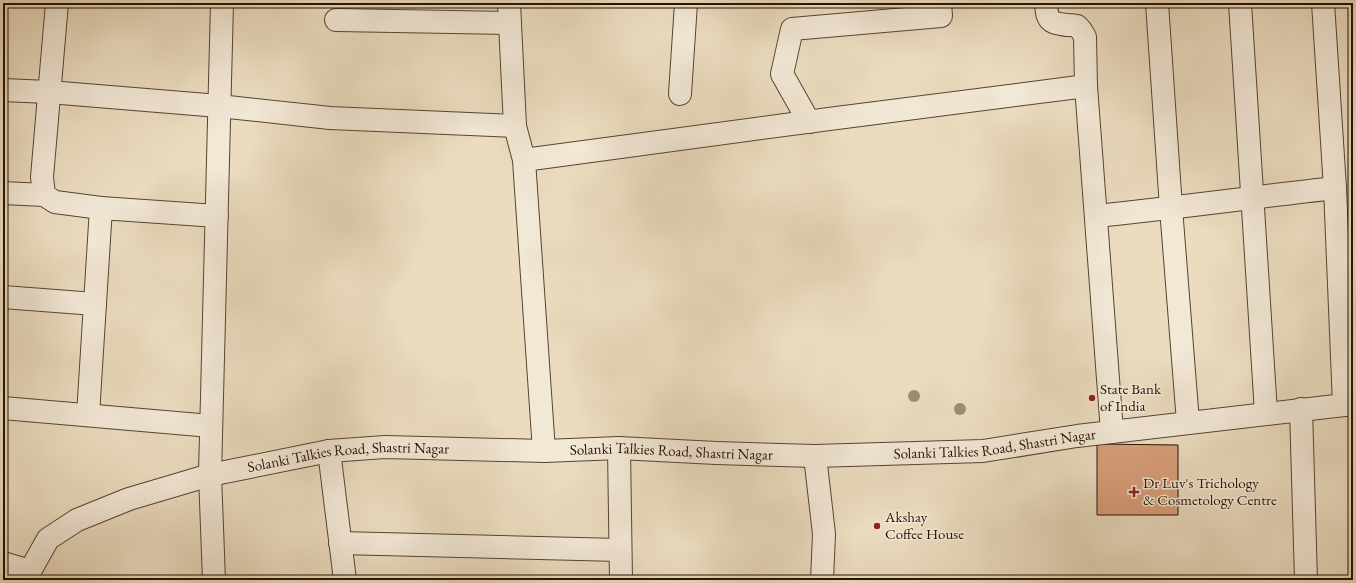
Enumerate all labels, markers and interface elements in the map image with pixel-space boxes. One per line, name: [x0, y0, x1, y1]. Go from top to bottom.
place label: State Bank of India: [1100, 379, 1162, 415]
marker: State Bank of India: [1087, 393, 1097, 403]
street label: Solanki Talkies Road, Shastri Nagar: [893, 424, 1097, 463]
street label: Solanki Talkies Road, Shastri Nagar: [246, 437, 449, 476]
street label: Solanki Talkies Road, Shastri Nagar: [569, 438, 773, 464]
place label: Dr Luv's Trichology & Cosmetology Centre: [1143, 473, 1277, 509]
marker: Dr Luv's Trichology & Cosmetology Centre: [1128, 486, 1140, 498]
place label: Akshay Coffee House: [884, 507, 964, 543]
marker: Akshay Coffee House: [872, 521, 882, 531]

